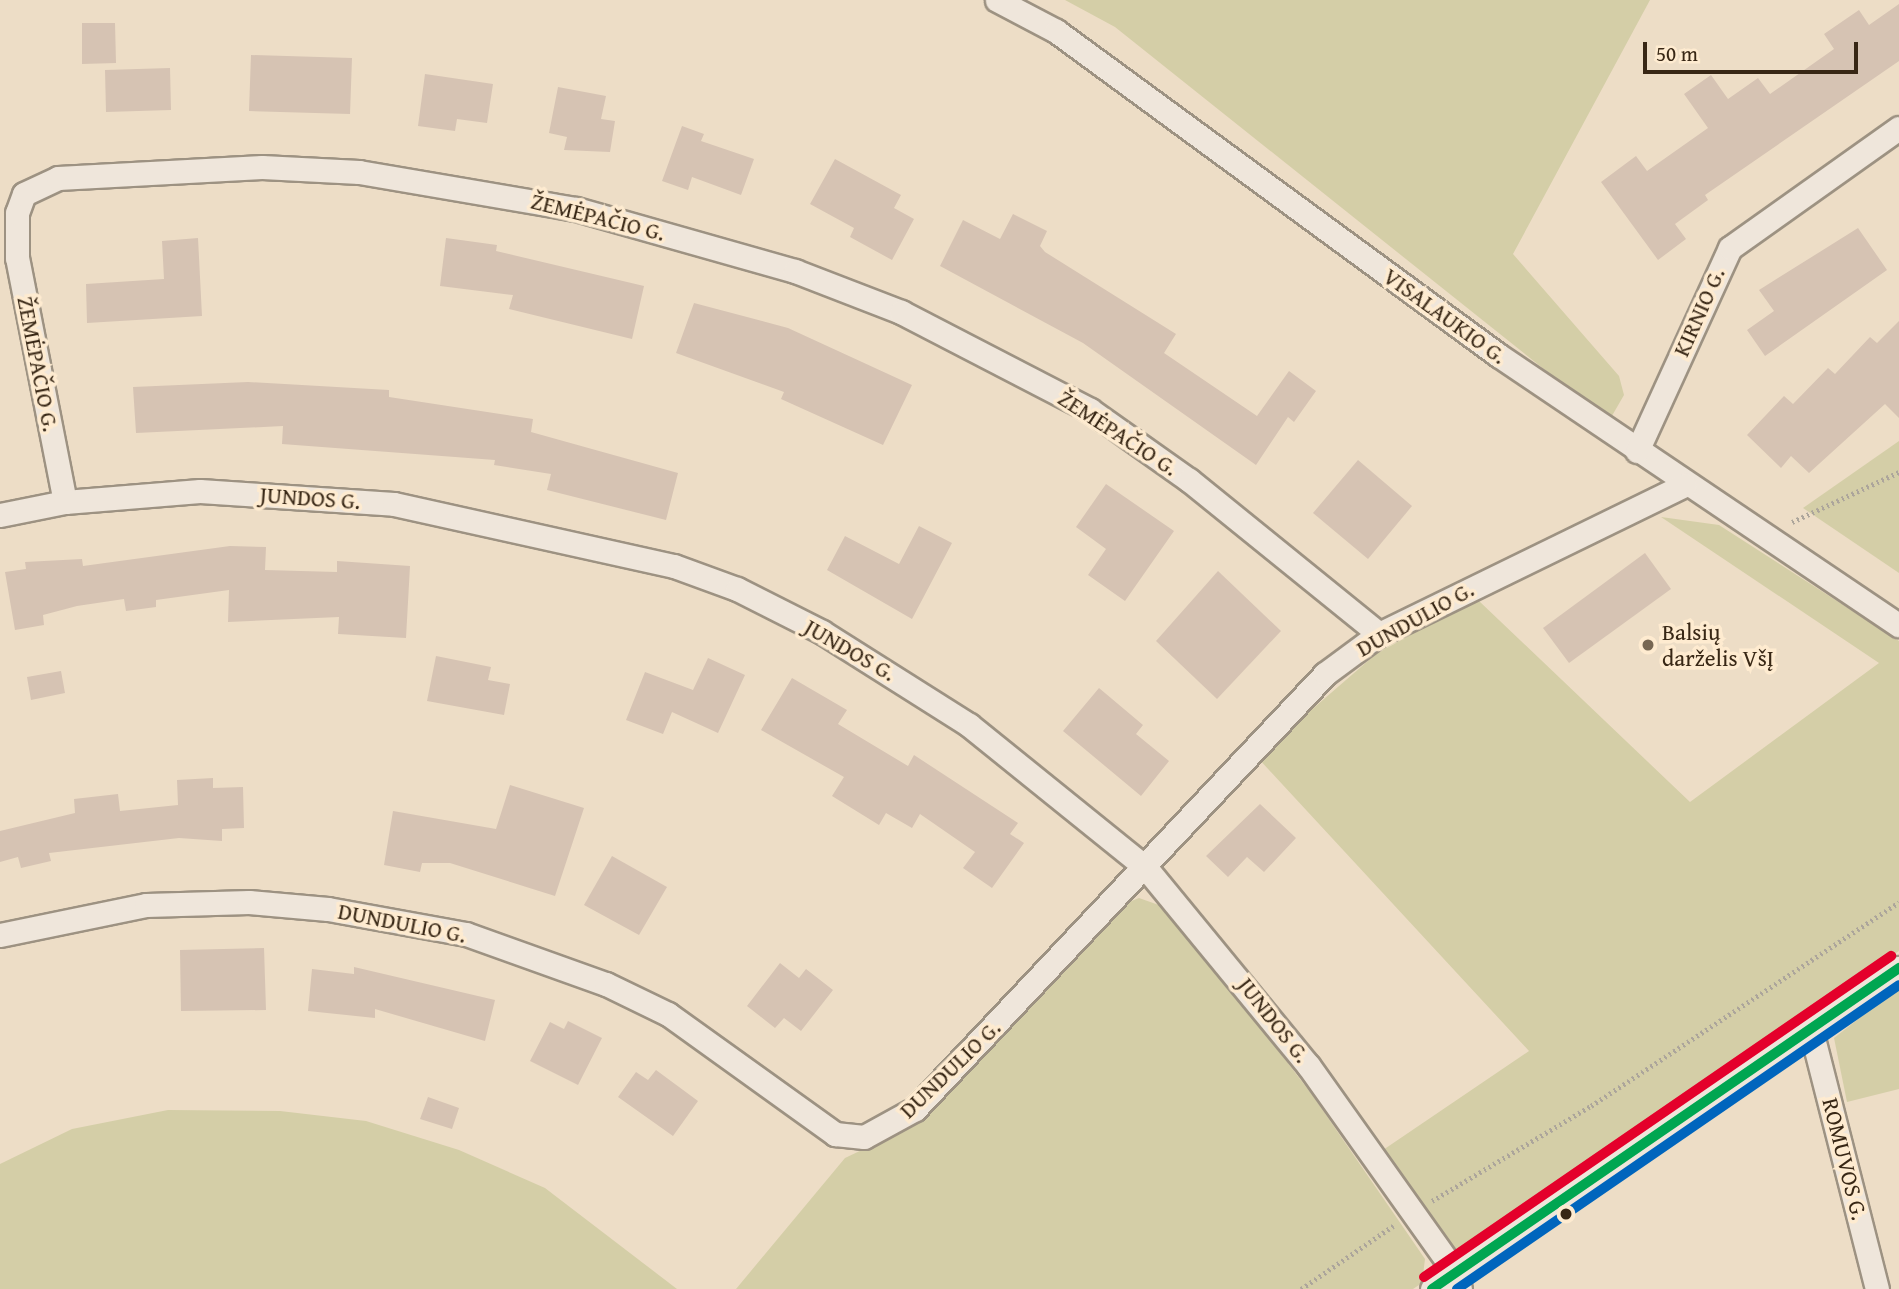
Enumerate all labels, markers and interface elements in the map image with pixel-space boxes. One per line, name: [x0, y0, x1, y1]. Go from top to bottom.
scale bar: [1647, 28, 1862, 72]
text: 50 m: [1656, 38, 1698, 69]
street label: ŽEMĖPAČIO G.: [528, 187, 668, 247]
street label: VISALAUKIO G.: [1378, 262, 1512, 370]
street label: KIRNIO G.: [1667, 263, 1731, 361]
street label: ŽEMĖPAČIO G.: [11, 294, 65, 434]
street label: ŽEMĖPAČIO G.: [1053, 384, 1183, 482]
street label: JUNDOS G.: [259, 481, 361, 515]
street label: DUNDULIO G.: [1352, 575, 1478, 663]
street label: JUNDOS G.: [799, 613, 901, 687]
place label: Balsių darželis VšĮ: [1662, 618, 1774, 672]
marker: Balsių darželis VšĮ: [1640, 637, 1656, 653]
street label: DUNDULIO G.: [336, 897, 468, 949]
street label: JUNDOS G.: [1232, 972, 1316, 1068]
street label: DUNDULIO G.: [894, 1014, 1006, 1124]
street label: ROMUVOS G.: [1817, 1095, 1873, 1223]
unlabelled marker: [1559, 1207, 1573, 1221]

